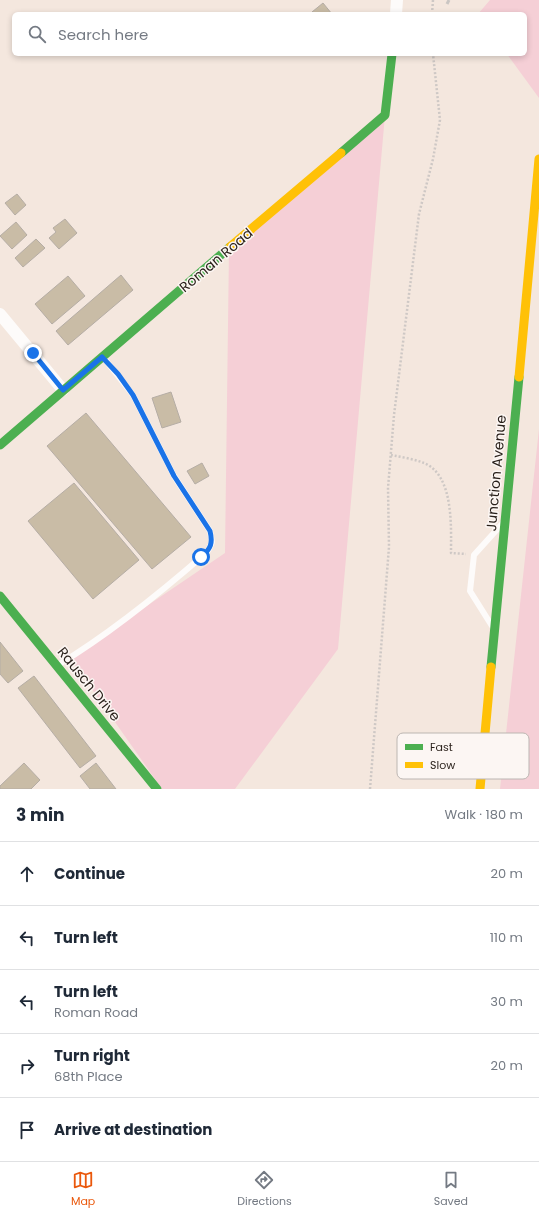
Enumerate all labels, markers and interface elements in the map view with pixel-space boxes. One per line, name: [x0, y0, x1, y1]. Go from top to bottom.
search box: [12, 12, 527, 56]
icon: search: [26, 23, 48, 45]
text: Search here: [58, 24, 148, 45]
street label: Roman Road: [175, 223, 257, 297]
route end: [24, 344, 42, 362]
street label: Junction Avenue: [481, 414, 511, 532]
route start: [192, 548, 210, 566]
street label: Rausch Drive: [53, 643, 125, 726]
legend: [397, 733, 529, 779]
text: Fast: [430, 739, 453, 755]
text: Slow: [430, 757, 455, 773]
text: 3 min: [16, 803, 64, 827]
text: Walk · 180 m: [445, 805, 523, 824]
icon: ahead: [16, 863, 38, 885]
text: Continue: [54, 863, 125, 884]
text: 20 m: [490, 864, 523, 883]
icon: left: [16, 927, 38, 949]
text: Turn left: [54, 927, 118, 948]
text: 110 m: [490, 928, 523, 947]
text: Turn left: [54, 981, 118, 1002]
icon: left: [16, 991, 38, 1013]
text: 30 m: [490, 992, 523, 1011]
text: Roman Road: [54, 1003, 138, 1022]
text: Turn right: [54, 1045, 130, 1066]
icon: right: [16, 1055, 38, 1077]
text: 20 m: [490, 1056, 523, 1075]
text: 68th Place: [54, 1067, 122, 1086]
icon: arrive: [16, 1119, 38, 1141]
text: Arrive at destination: [54, 1119, 212, 1140]
tab: Map: [71, 1169, 95, 1210]
tab: Directions: [237, 1169, 292, 1210]
tab: Saved: [434, 1169, 468, 1210]

